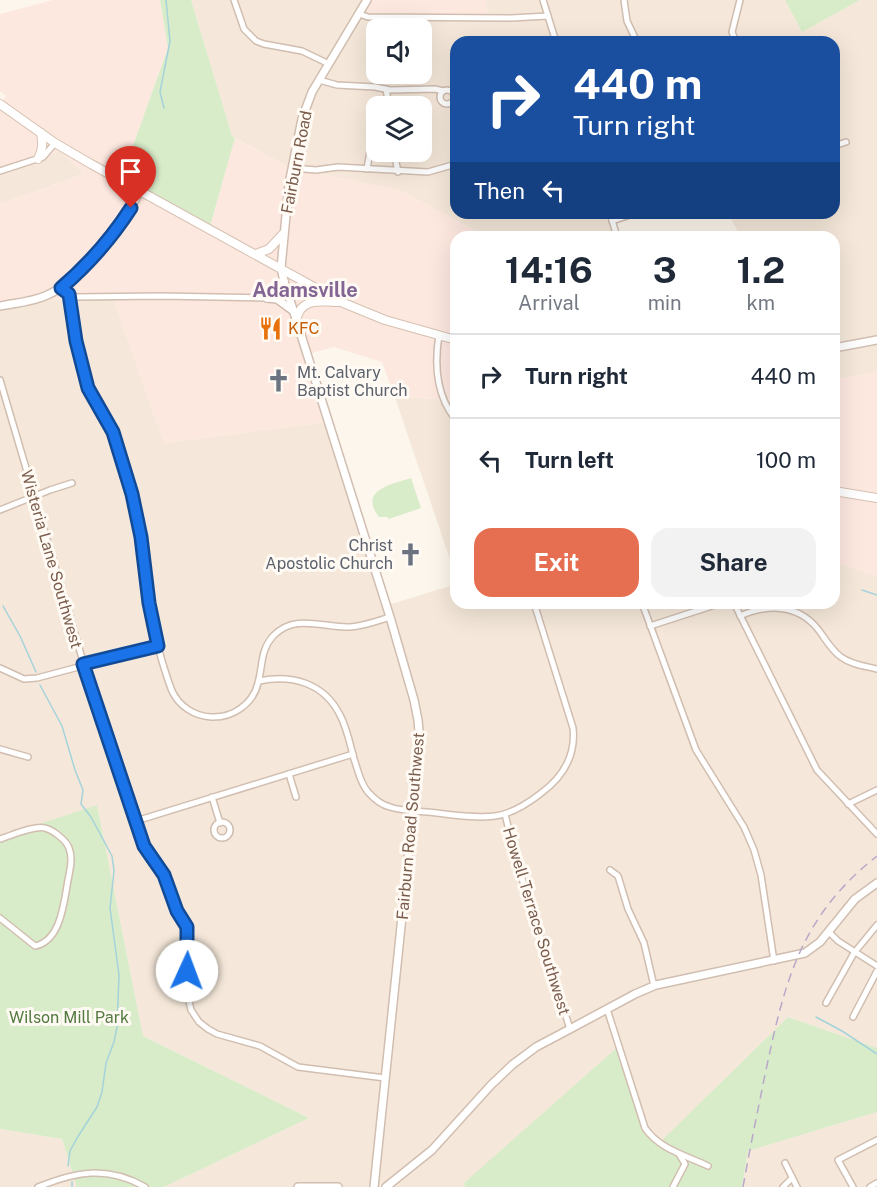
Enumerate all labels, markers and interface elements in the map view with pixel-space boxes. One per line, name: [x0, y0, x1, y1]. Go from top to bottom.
map controls: [366, 18, 432, 162]
button: sound: [366, 18, 432, 84]
text: 440 m: [573, 59, 702, 108]
icon: right: [474, 60, 552, 138]
button: layers: [366, 96, 432, 162]
street label: Fairburn Road: [277, 109, 316, 215]
text: Turn right: [573, 109, 696, 141]
pin: [105, 146, 156, 208]
icon: arrive: [114, 155, 147, 188]
icon: left: [537, 174, 570, 207]
text: Then: [474, 178, 525, 204]
text: 14:16: [505, 249, 593, 291]
text: 3: [653, 249, 677, 291]
text: 1.2: [736, 249, 785, 291]
district label: Adamsville: [252, 278, 358, 302]
text: Arrival: [518, 291, 580, 315]
text: min: [648, 291, 682, 315]
text: km: [747, 291, 775, 315]
restaurant icon: KFC: [257, 315, 283, 341]
place label: KFC: [288, 319, 319, 338]
icon: right: [474, 360, 507, 393]
place label: Mt. Calvary Baptist Church: [297, 363, 408, 400]
text: Turn right: [525, 363, 628, 389]
text: 440 m: [751, 363, 816, 389]
church icon: Mt. Calvary Baptist Church: [266, 368, 292, 394]
icon: left: [474, 444, 507, 477]
text: Turn left: [525, 447, 614, 473]
text: 100 m: [756, 447, 816, 473]
street label: Wisteria Lane Southwest: [17, 468, 86, 651]
button: Exit: [474, 528, 639, 597]
button: Share: [651, 528, 816, 597]
place label: Christ Apostolic Church: [265, 536, 393, 573]
church icon: Christ Apostolic Church: [398, 541, 424, 567]
street label: Fairburn Road Southwest: [393, 731, 428, 921]
street label: Howell Terrace Southwest: [499, 825, 574, 1017]
position arrow: [155, 939, 219, 1003]
park label: Wilson Mill Park: [9, 1008, 129, 1027]

